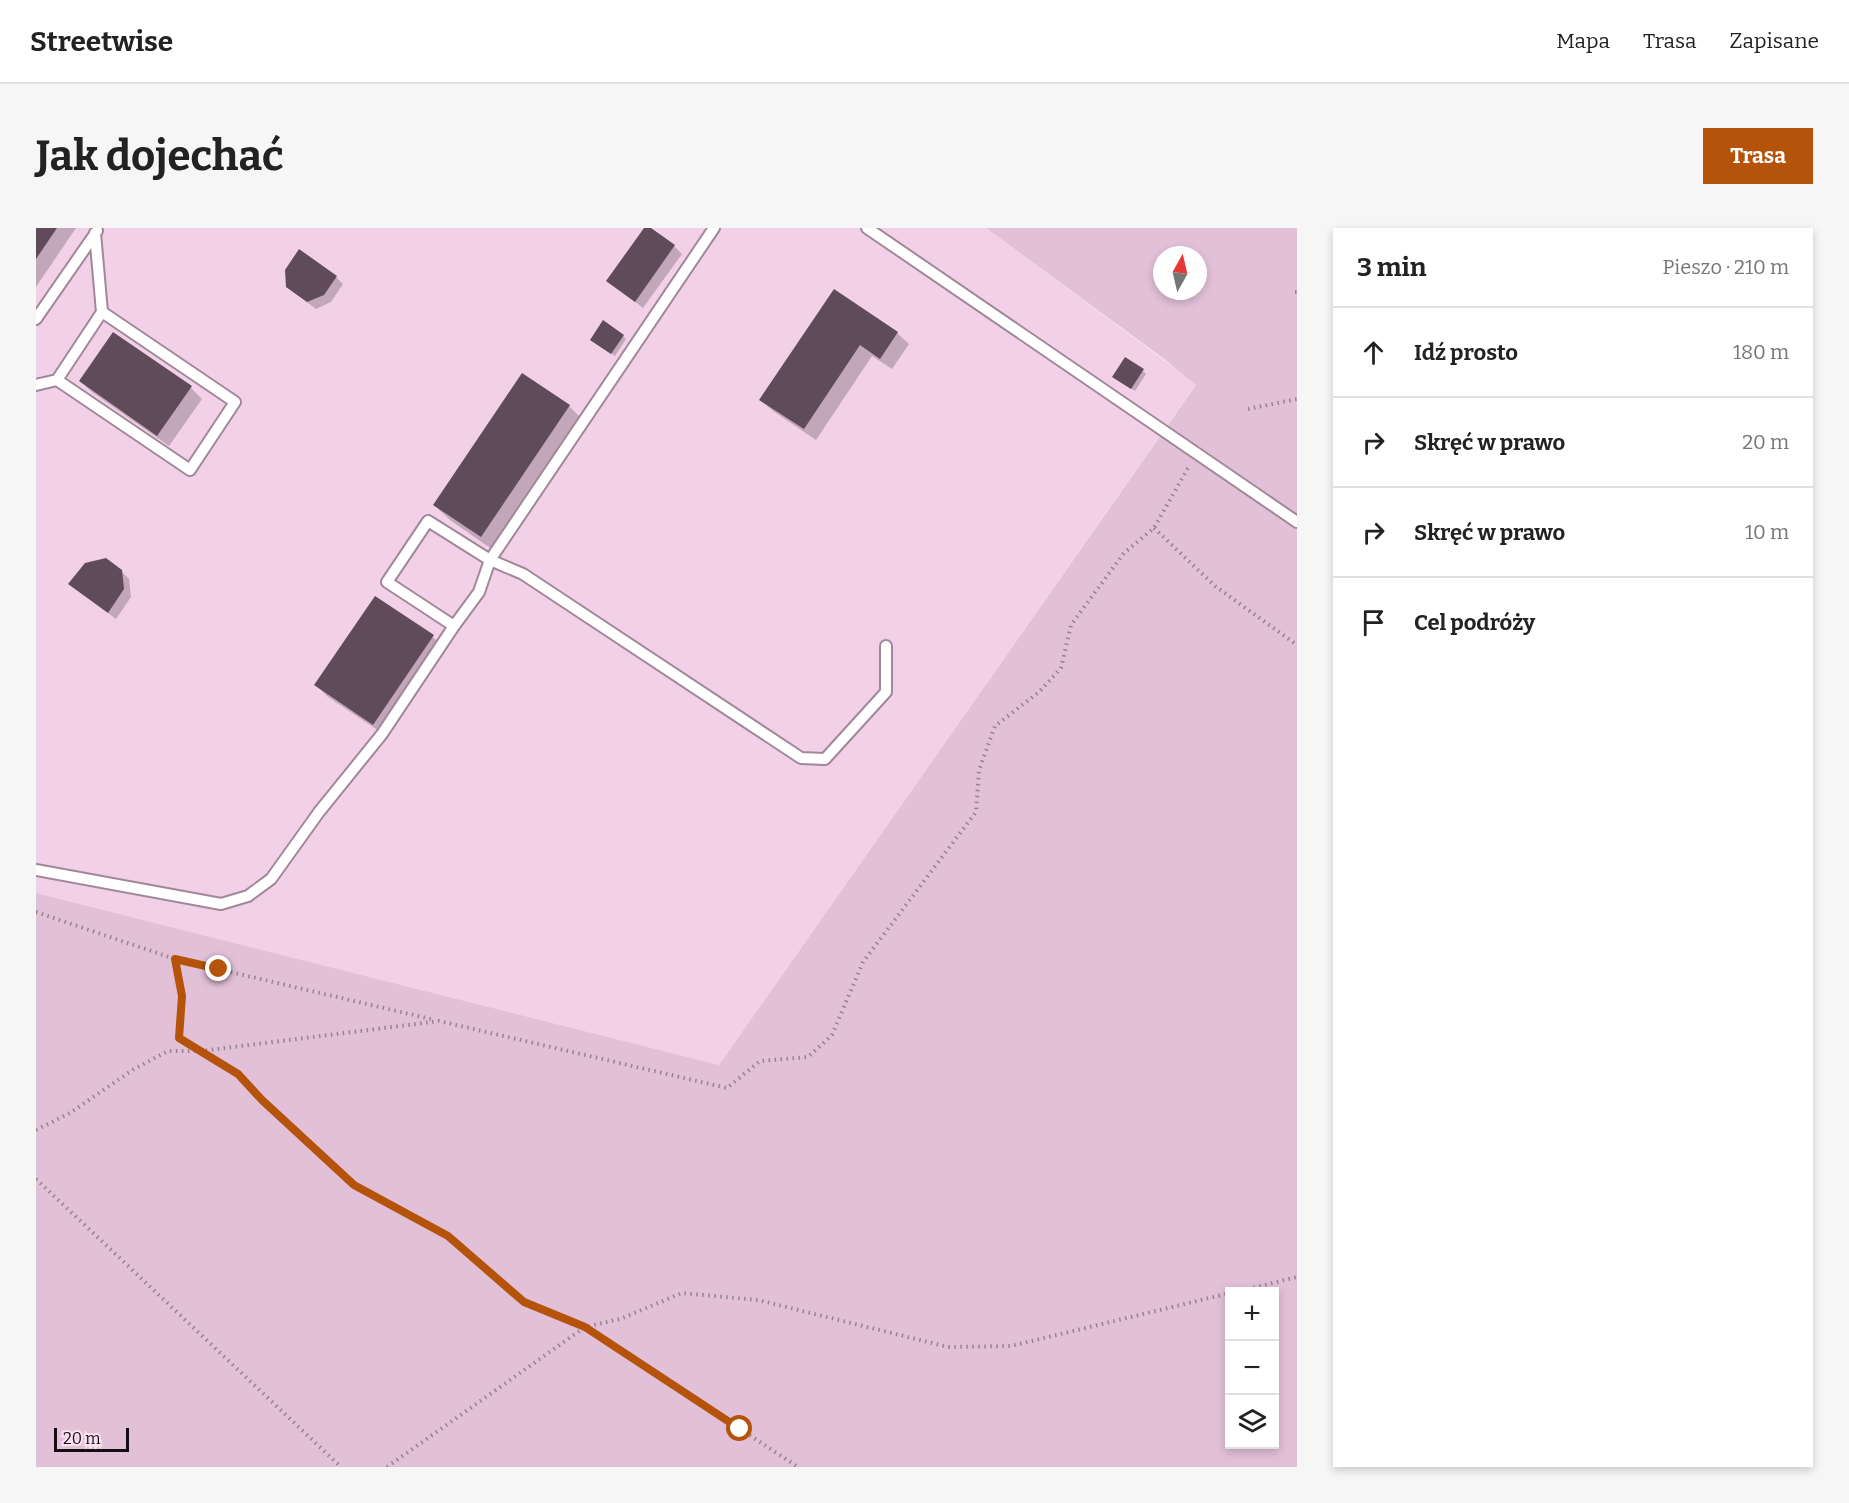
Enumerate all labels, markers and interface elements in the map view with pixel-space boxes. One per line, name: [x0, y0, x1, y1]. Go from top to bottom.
text: Streetwise: [30, 25, 173, 58]
text: Mapa: [1556, 28, 1610, 54]
text: Trasa: [1643, 28, 1696, 54]
text: Zapisane: [1729, 28, 1819, 54]
button: Trasa: [1703, 128, 1813, 184]
text: Jak dojechać: [36, 131, 284, 181]
north arrow: [1153, 246, 1207, 300]
text: 3 min: [1357, 252, 1426, 283]
text: Pieszo · 210 m: [1663, 255, 1789, 279]
icon: ahead: [1357, 336, 1390, 369]
text: Idź prosto: [1414, 339, 1518, 366]
text: 180 m: [1733, 340, 1789, 364]
icon: right: [1357, 426, 1390, 459]
text: Skręć w prawo: [1414, 429, 1565, 456]
text: 20 m: [1742, 430, 1789, 454]
icon: right: [1357, 516, 1390, 549]
text: Skręć w prawo: [1414, 519, 1565, 546]
text: 10 m: [1745, 520, 1789, 544]
icon: arrive: [1357, 606, 1390, 639]
text: Cel podróży: [1414, 609, 1535, 636]
route end: [205, 955, 231, 981]
map controls: [1225, 1287, 1279, 1449]
button: +: [1225, 1287, 1279, 1341]
button: −: [1225, 1341, 1279, 1395]
button: layers: [1225, 1395, 1279, 1449]
route start: [726, 1415, 752, 1441]
scale bar: [54, 1425, 129, 1452]
text: 20 m: [63, 1429, 100, 1448]

